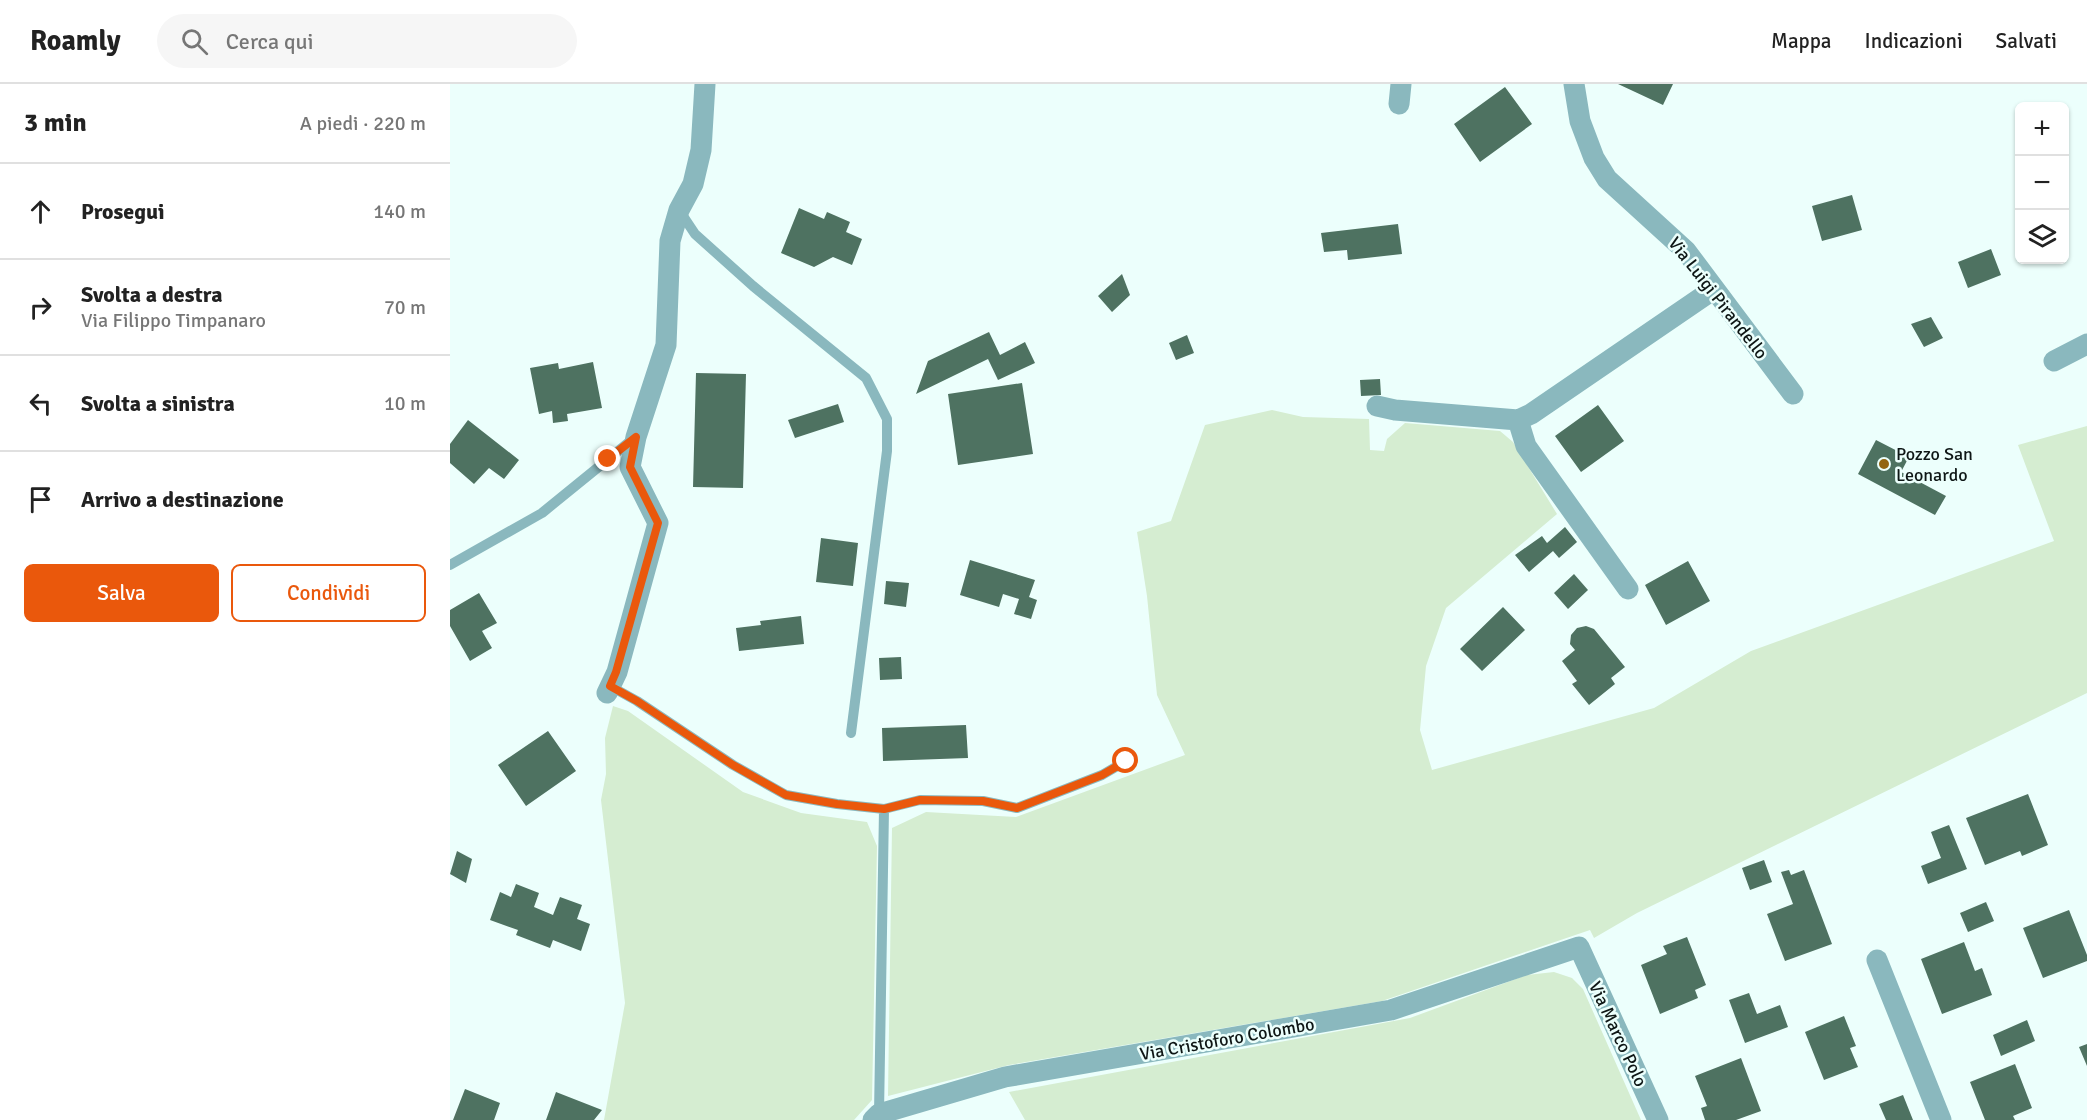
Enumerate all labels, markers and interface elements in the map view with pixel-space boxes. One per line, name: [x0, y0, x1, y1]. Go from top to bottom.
search box: [157, 14, 577, 68]
text: Roamly: [30, 24, 121, 58]
icon: search: [178, 25, 211, 58]
text: Cerca qui: [226, 28, 313, 55]
text: Mappa: [1771, 28, 1832, 54]
text: Indicazioni: [1865, 28, 1963, 54]
text: Salvati: [1996, 28, 2057, 54]
map controls: [2015, 102, 2069, 264]
button: +: [2015, 102, 2069, 156]
text: 3 min: [24, 107, 87, 139]
text: A piedi · 220 m: [300, 111, 426, 136]
button: −: [2015, 156, 2069, 210]
icon: ahead: [24, 195, 57, 228]
text: Prosegui: [81, 198, 165, 225]
text: 140 m: [373, 199, 426, 224]
button: layers: [2015, 210, 2069, 264]
street label: Via Luigi Pirandello: [1664, 233, 1772, 363]
text: Svolta a destra: [81, 281, 222, 308]
icon: right: [24, 291, 57, 324]
text: 70 m: [384, 295, 426, 320]
text: Via Filippo Timpanaro: [81, 308, 266, 333]
icon: left: [24, 387, 57, 420]
text: Svolta a sinistra: [81, 390, 235, 417]
text: 10 m: [384, 391, 426, 416]
place label: Pozzo San Leonardo: [1896, 443, 1973, 486]
route end: [594, 445, 620, 471]
marker: Pozzo San Leonardo: [1877, 457, 1891, 471]
icon: arrive: [24, 483, 57, 516]
text: Arrivo a destinazione: [81, 486, 284, 513]
button: Salva: [24, 564, 219, 622]
button: Condividi: [231, 564, 426, 622]
route start: [1112, 747, 1138, 773]
street label: Via Marco Polo: [1584, 978, 1652, 1090]
street label: Via Cristoforo Colombo: [1138, 1013, 1316, 1065]

